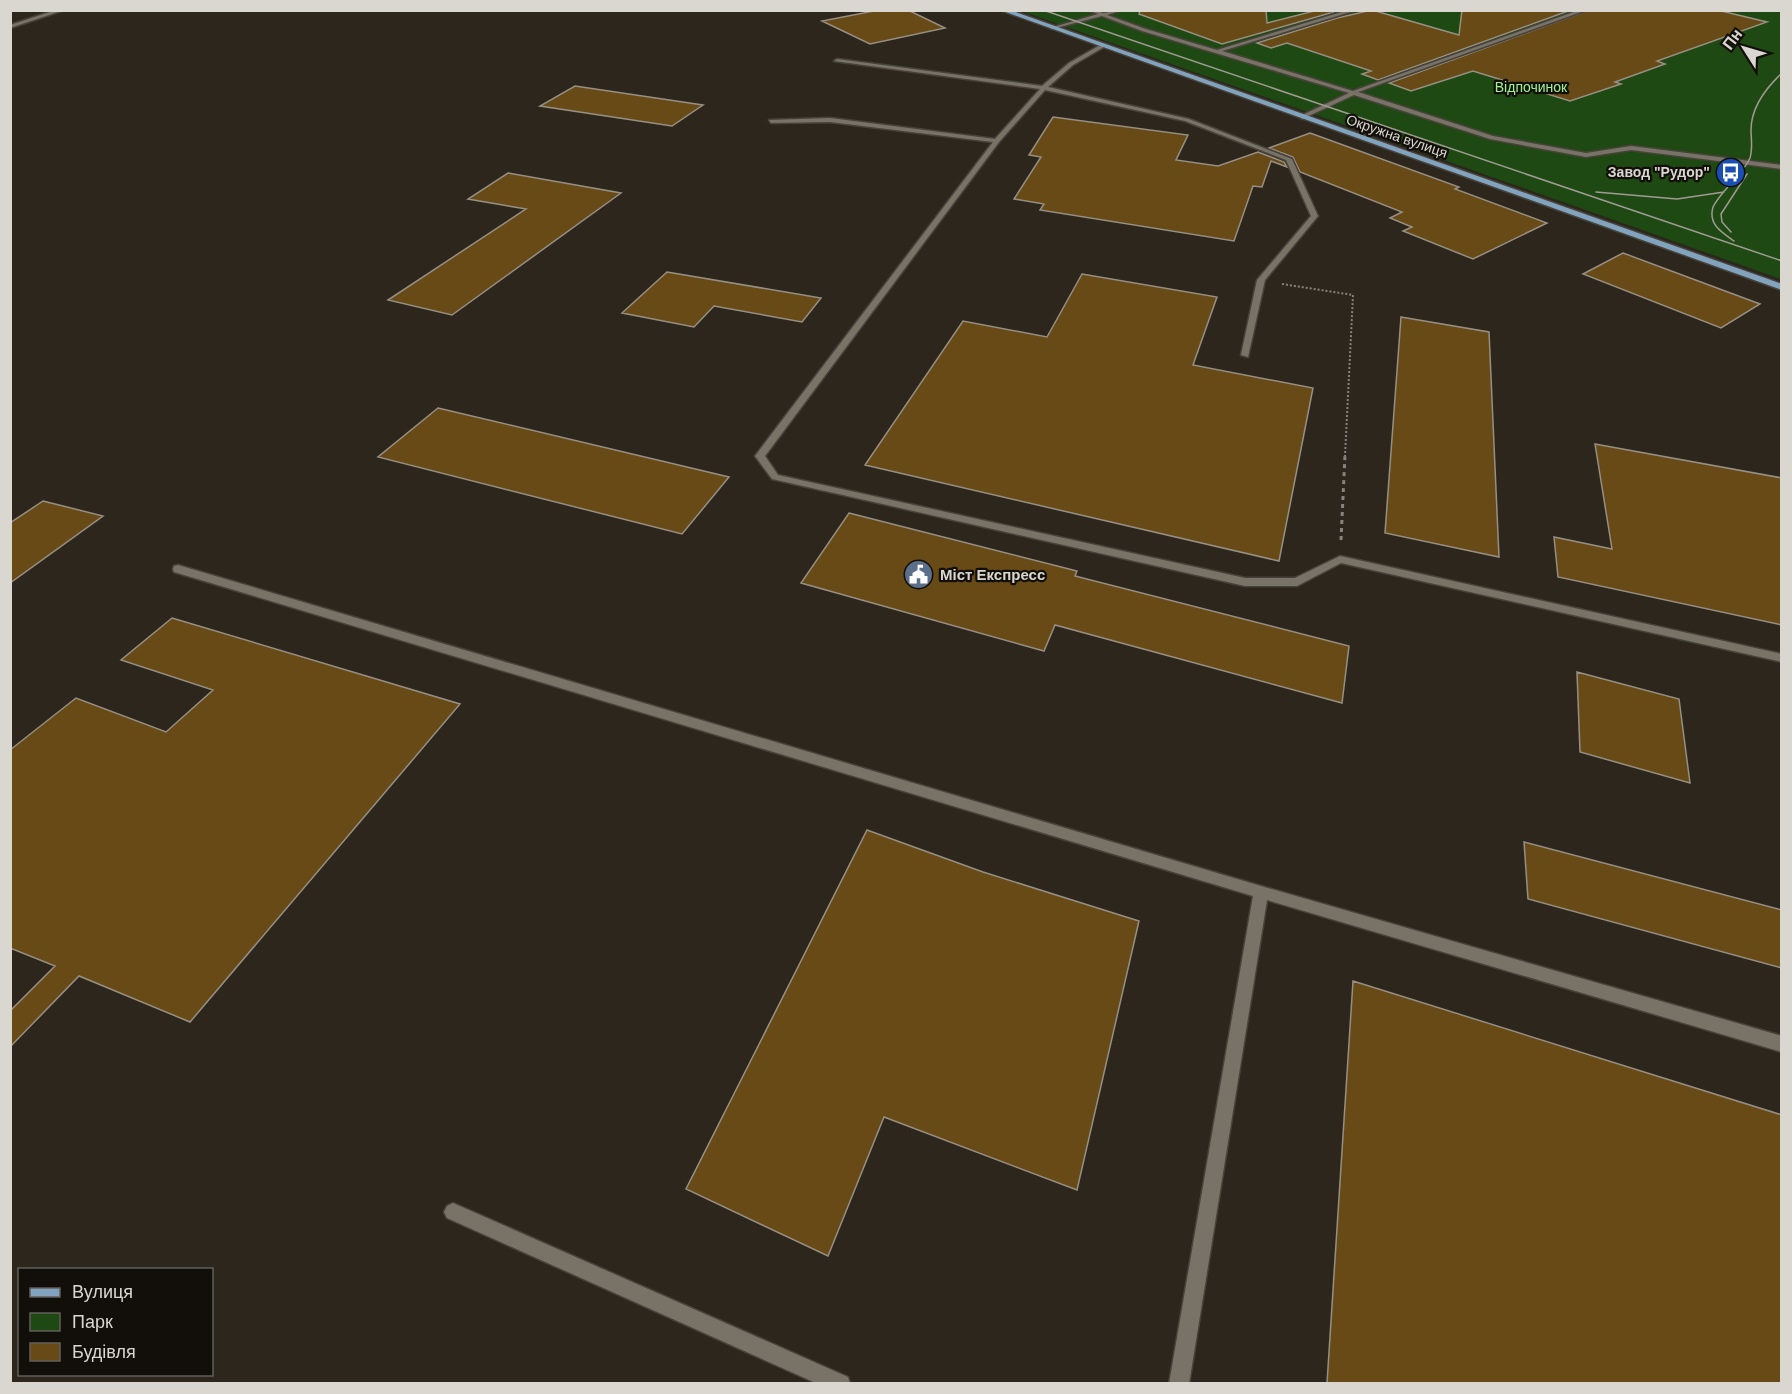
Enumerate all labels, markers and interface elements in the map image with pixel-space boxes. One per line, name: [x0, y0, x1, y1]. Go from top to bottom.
north arrow: [1714, 18, 1774, 78]
text: Пн: [1719, 26, 1746, 53]
park label: Відпочинок: [1495, 79, 1568, 95]
street label: Окружна вулиця: [1344, 111, 1450, 161]
bus stop icon: Завод "Рудор": [1715, 156, 1747, 188]
place label: Завод "Рудор": [1608, 164, 1710, 180]
public building icon: Міст Експресс: [903, 559, 935, 591]
place label: Міст Експресс: [940, 566, 1045, 583]
legend: [18, 1268, 213, 1376]
text: Вулиця: [72, 1282, 133, 1302]
text: Парк: [72, 1312, 113, 1332]
text: Будівля: [72, 1342, 136, 1362]

